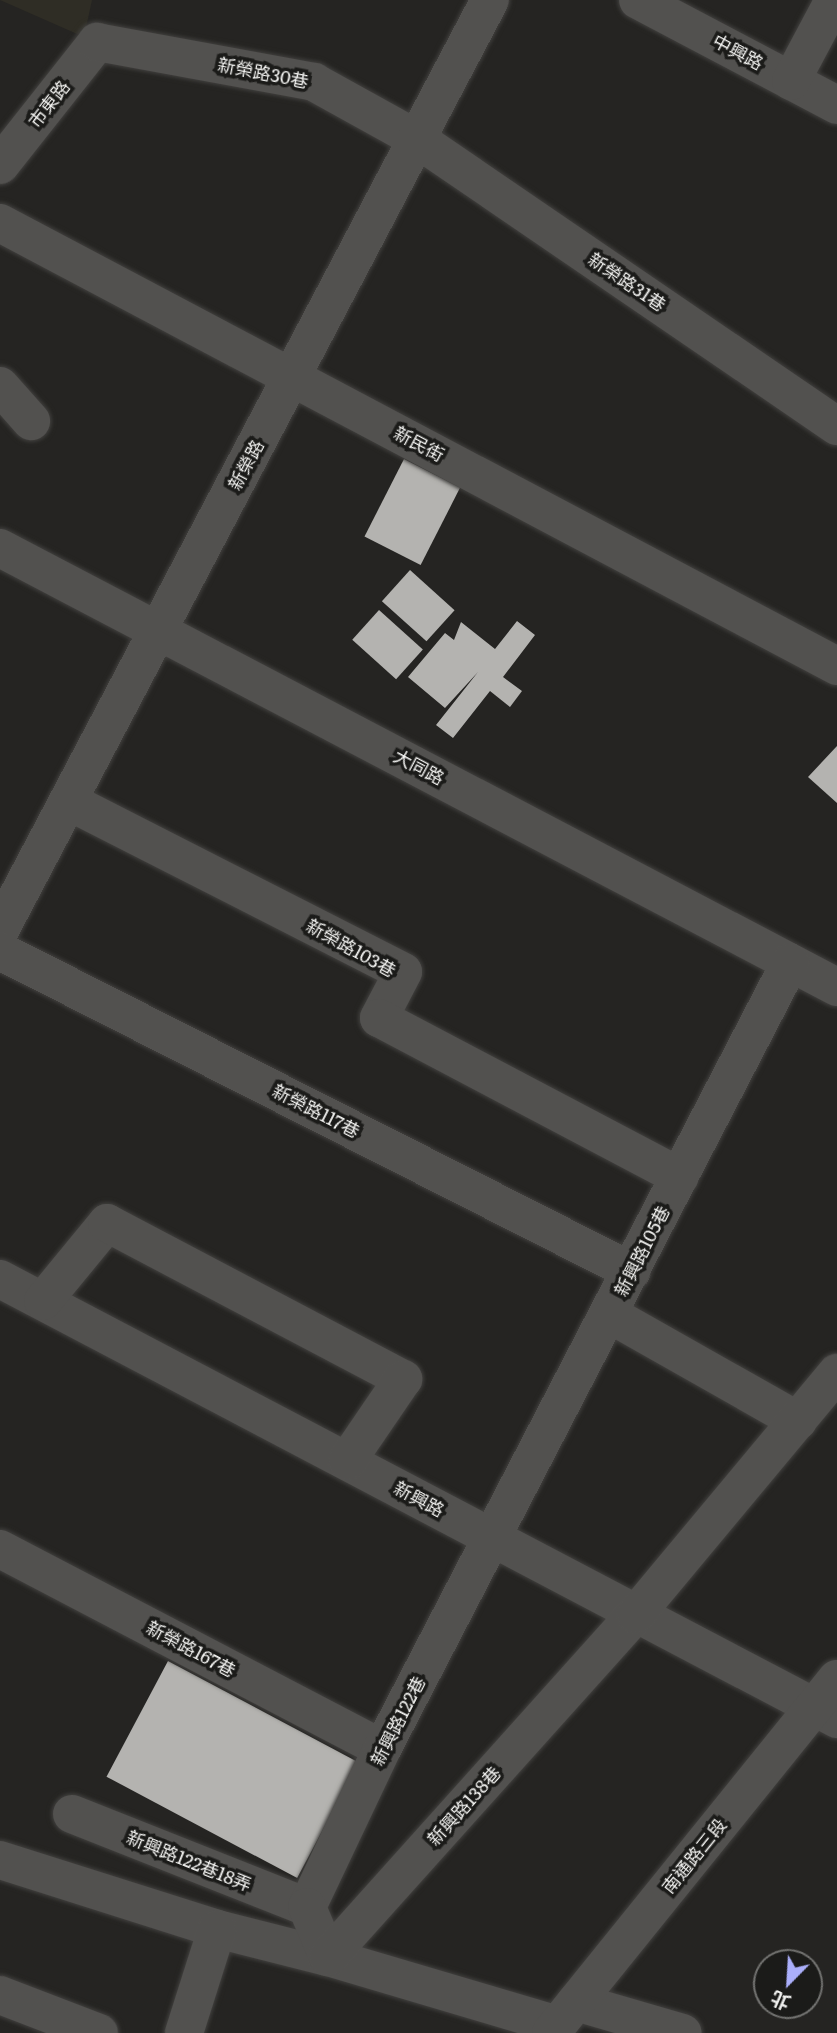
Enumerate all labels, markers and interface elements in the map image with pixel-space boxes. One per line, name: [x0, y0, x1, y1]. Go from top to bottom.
street label: 中興路: [709, 30, 767, 74]
street label: 新榮路30巷: [216, 54, 310, 92]
street label: 市東路: [24, 76, 74, 132]
street label: 新榮路31巷: [584, 248, 670, 316]
street label: 新民街: [390, 422, 448, 466]
street label: 新榮路: [224, 436, 268, 494]
street label: 大同路: [390, 745, 448, 789]
street label: 新榮路103巷: [302, 915, 400, 981]
street label: 新榮路117巷: [269, 1080, 363, 1142]
street label: 新興路105巷: [610, 1202, 674, 1300]
street label: 新興路: [390, 1477, 448, 1521]
street label: 新榮路167巷: [143, 1616, 239, 1682]
street label: 新興路122巷: [366, 1673, 430, 1769]
street label: 新興路138巷: [423, 1762, 505, 1850]
street label: 南通路三段: [657, 1814, 731, 1898]
street label: 新興路122巷18弄: [123, 1826, 255, 1896]
north arrow: [753, 1949, 823, 2019]
text: 北: [766, 1985, 795, 2018]

